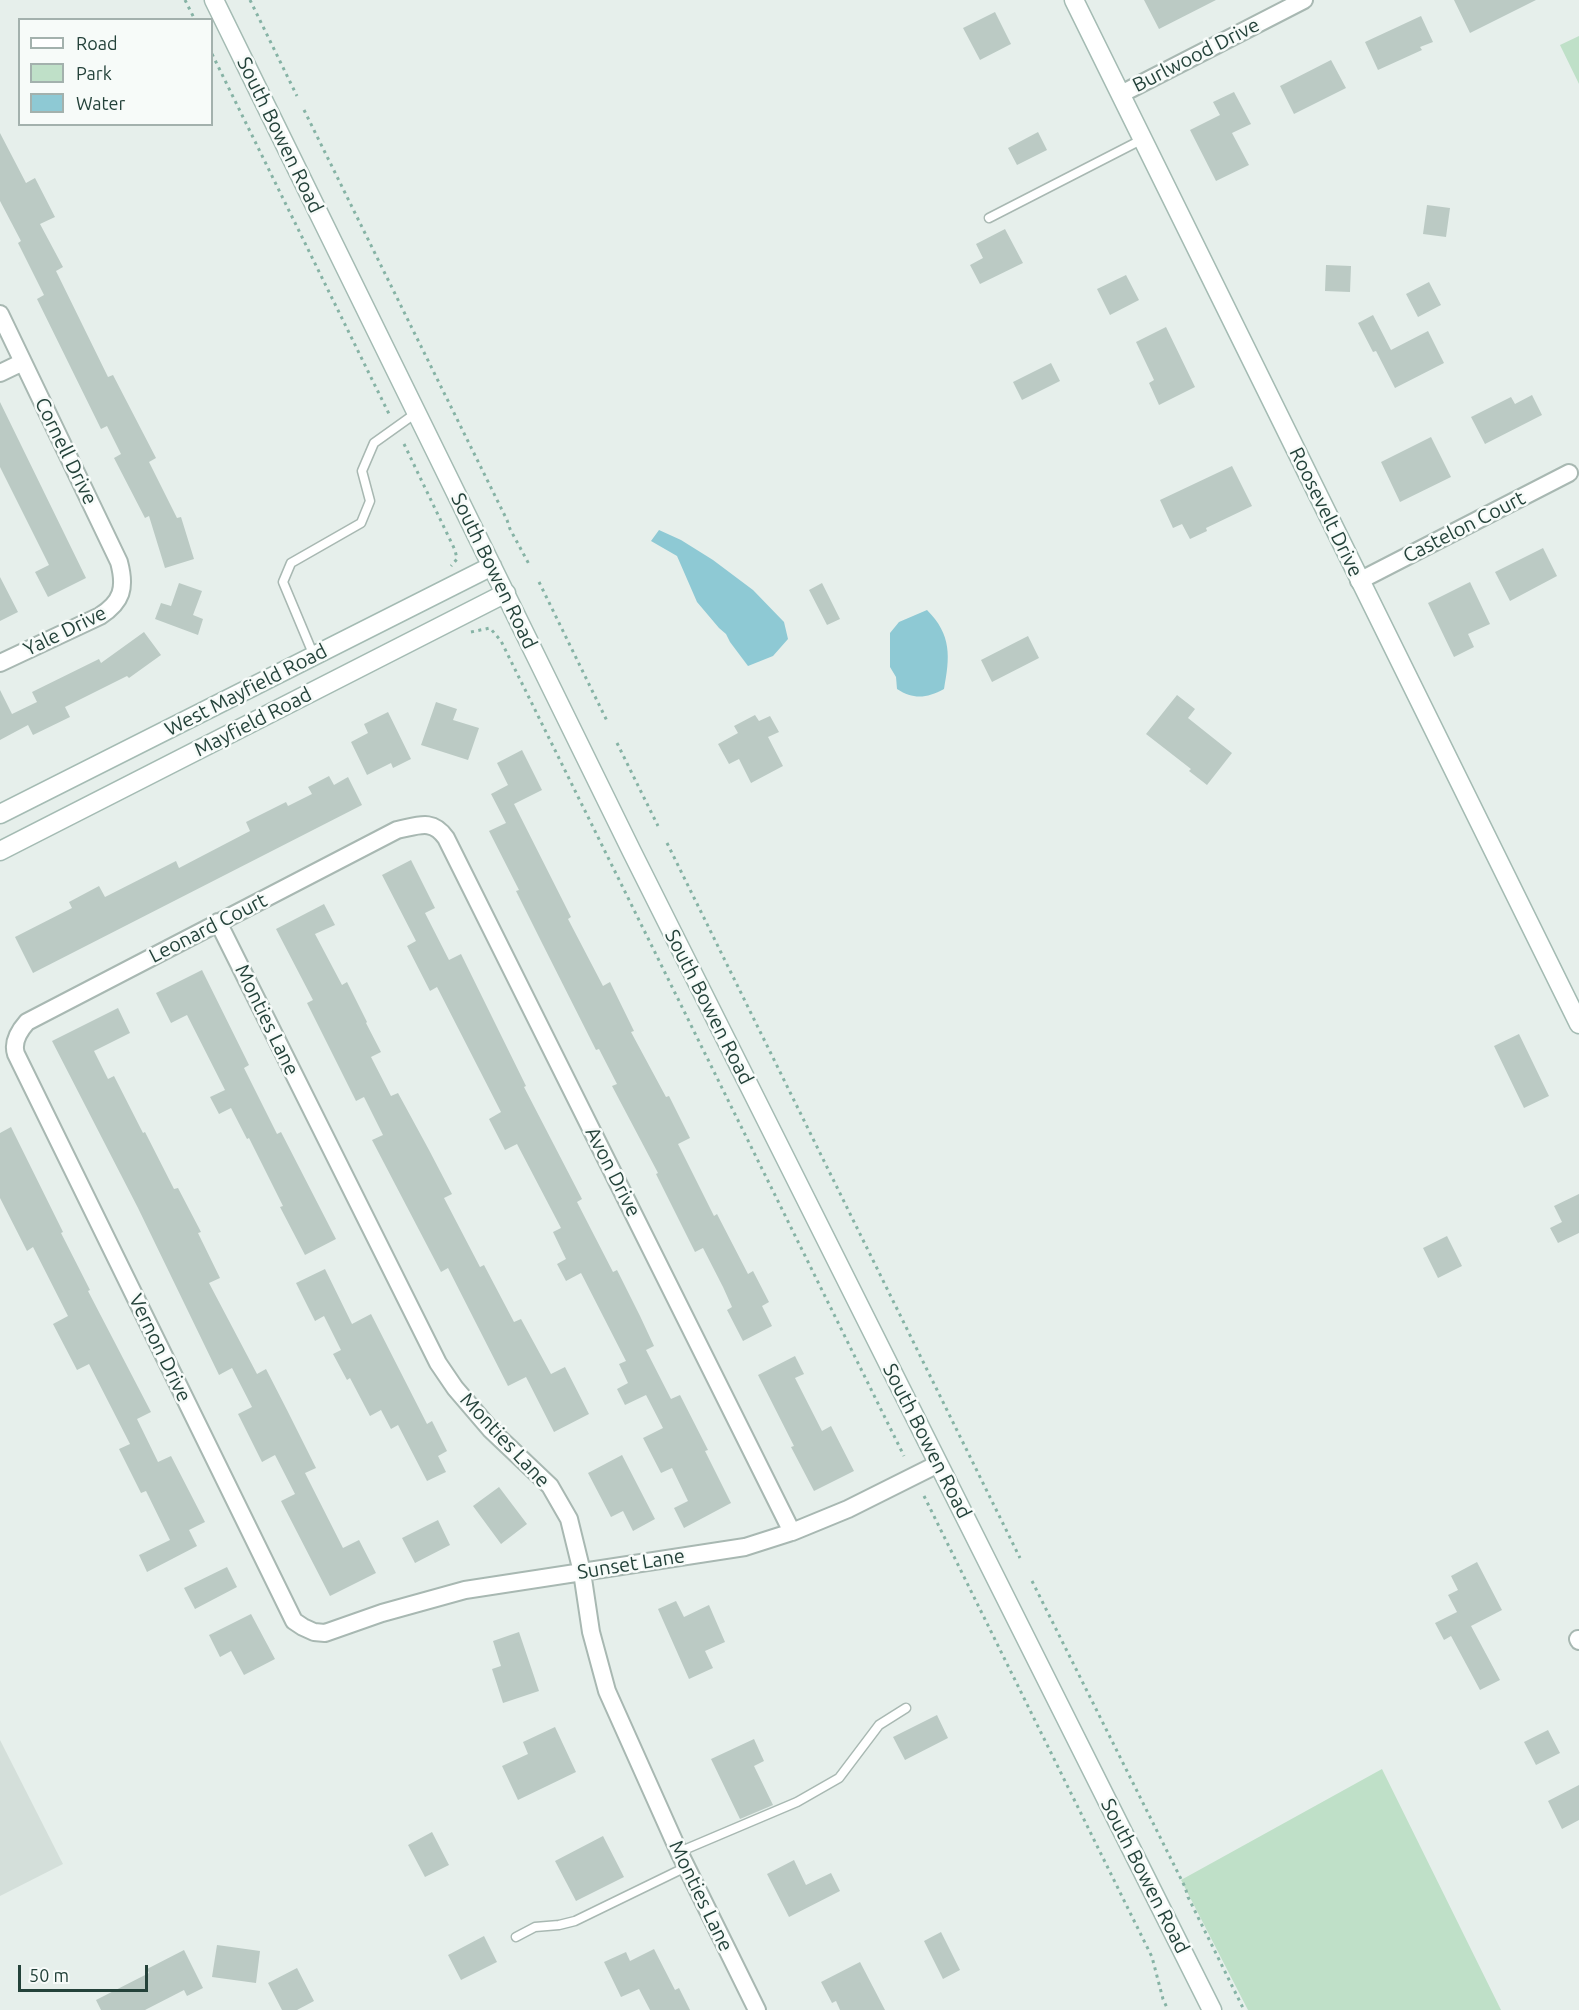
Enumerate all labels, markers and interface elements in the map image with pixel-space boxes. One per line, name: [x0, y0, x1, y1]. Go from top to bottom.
street label: Burlwood Drive: [1128, 13, 1264, 97]
legend: [18, 18, 213, 126]
text: Road: [76, 33, 118, 53]
street label: South Bowen Road: [232, 53, 328, 217]
text: Park: [76, 63, 112, 83]
text: Water: [76, 93, 125, 113]
street label: Cornell Drive: [30, 393, 102, 509]
street label: Roosevelt Drive: [1284, 443, 1368, 581]
street label: Castelon Court: [1399, 486, 1529, 568]
street label: South Bowen Road: [446, 489, 542, 653]
street label: Yale Drive: [20, 601, 110, 661]
street label: West Mayfield Road: [161, 639, 331, 741]
street label: Mayfield Road: [190, 682, 316, 762]
street label: Leonard Court: [145, 888, 271, 968]
street label: South Bowen Road: [660, 926, 758, 1088]
street label: Monties Lane: [230, 961, 304, 1079]
street label: Avon Drive: [580, 1123, 646, 1221]
street label: Vernon Drive: [124, 1290, 196, 1406]
street label: South Bowen Road: [878, 1360, 976, 1522]
street label: Monties Lane: [455, 1388, 555, 1492]
street label: Sunset Lane: [576, 1544, 686, 1584]
street label: South Bowen Road: [1096, 1795, 1194, 1957]
street label: Monties Lane: [664, 1837, 738, 1955]
scale bar: [21, 1953, 152, 1991]
text: 50 m: [29, 1965, 69, 1985]

